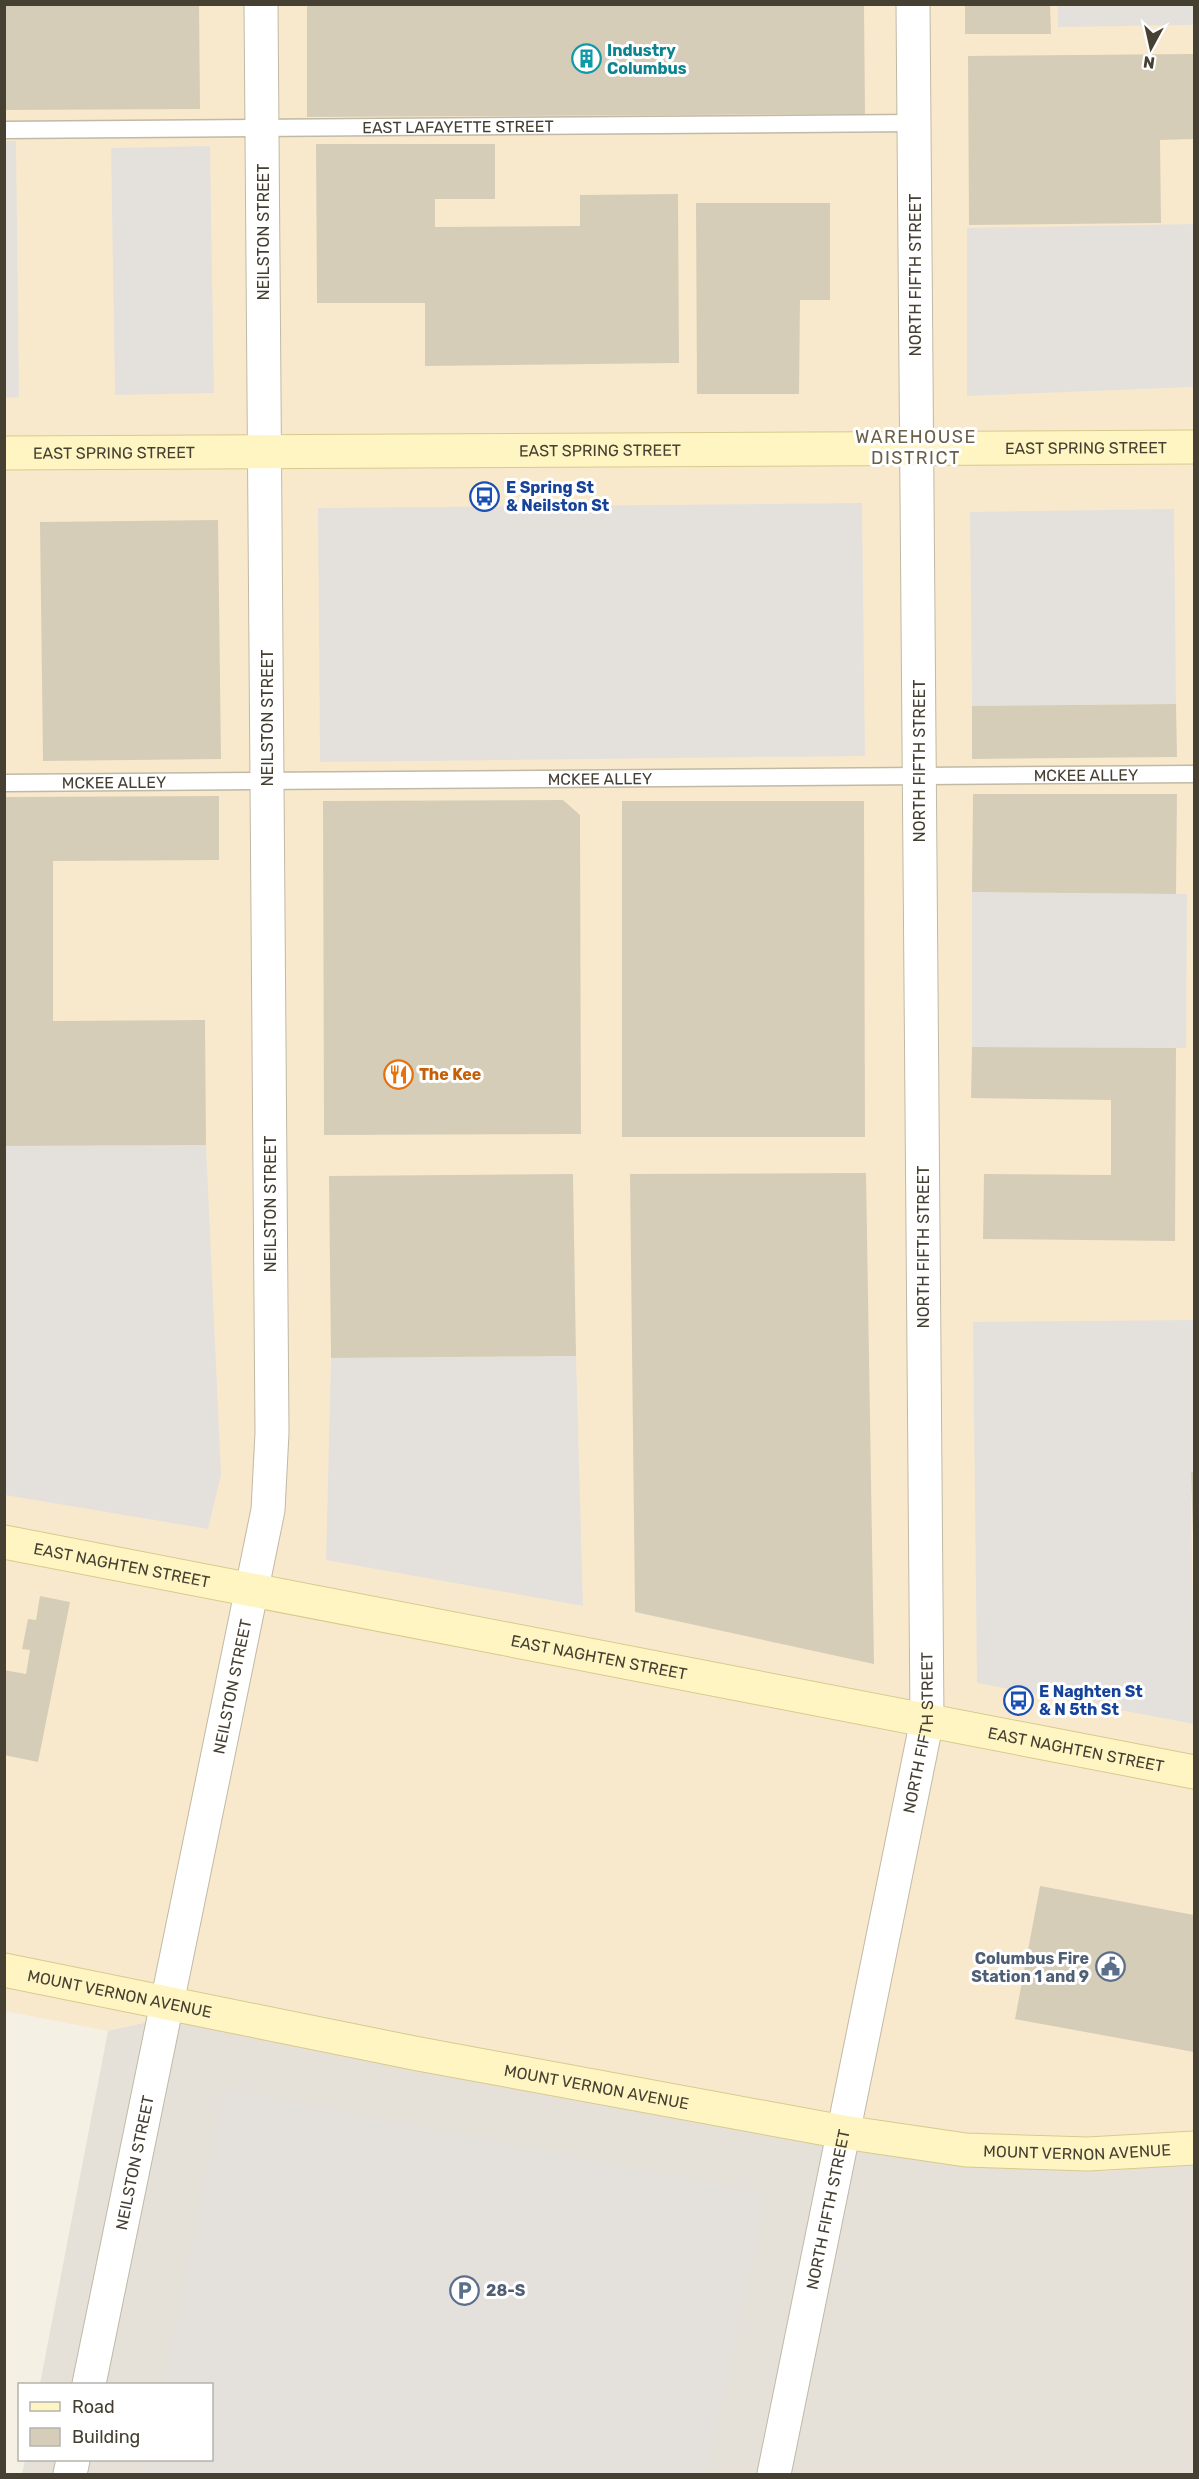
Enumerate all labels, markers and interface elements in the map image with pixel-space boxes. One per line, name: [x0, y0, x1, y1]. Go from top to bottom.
north arrow: [1121, 18, 1181, 78]
place label: Industry Columbus: [607, 41, 687, 78]
building icon: Industry Columbus: [570, 43, 602, 75]
text: N: [1142, 52, 1156, 73]
street label: EAST LAFAYETTE STREET: [362, 116, 554, 137]
street label: NEILSTON STREET: [254, 163, 273, 301]
street label: NORTH FIFTH STREET: [906, 194, 925, 356]
district label: WAREHOUSE DISTRICT: [855, 426, 977, 469]
street label: EAST SPRING STREET: [1005, 438, 1167, 457]
street label: EAST SPRING STREET: [519, 440, 681, 460]
street label: EAST SPRING STREET: [33, 443, 195, 462]
place label: E Spring St & Neilston St: [506, 478, 610, 515]
bus stop icon: E Spring St & Neilston St: [469, 480, 501, 512]
street label: NEILSTON STREET: [258, 649, 277, 787]
street label: NORTH FIFTH STREET: [910, 680, 929, 842]
street label: MCKEE ALLEY: [1034, 765, 1138, 785]
street label: MCKEE ALLEY: [548, 769, 652, 788]
street label: MCKEE ALLEY: [62, 772, 166, 792]
restaurant icon: The Kee: [382, 1058, 414, 1090]
place label: The Kee: [419, 1065, 481, 1084]
street label: NEILSTON STREET: [261, 1135, 280, 1273]
street label: NORTH FIFTH STREET: [914, 1166, 933, 1328]
street label: EAST NAGHTEN STREET: [32, 1538, 212, 1591]
street label: NEILSTON STREET: [209, 1617, 255, 1756]
street label: EAST NAGHTEN STREET: [509, 1631, 689, 1683]
street label: NORTH FIFTH STREET: [899, 1652, 937, 1815]
place label: E Naghten St & N 5th St: [1039, 1682, 1143, 1719]
bus stop icon: E Naghten St & N 5th St: [1002, 1684, 1034, 1716]
street label: EAST NAGHTEN STREET: [986, 1723, 1166, 1776]
place label: Columbus Fire Station 1 and 9: [971, 1949, 1089, 1986]
public building icon: Columbus Fire Station 1 and 9: [1094, 1951, 1126, 1983]
street label: MOUNT VERNON AVENUE: [26, 1965, 214, 2021]
street label: MOUNT VERNON AVENUE: [503, 2060, 691, 2113]
street label: NEILSTON STREET: [111, 2093, 157, 2232]
street label: NORTH FIFTH STREET: [802, 2128, 853, 2291]
street label: MOUNT VERNON AVENUE: [983, 2140, 1171, 2164]
parking icon: 28-S: [449, 2274, 481, 2306]
place label: 28-S: [486, 2281, 526, 2300]
legend: [18, 2383, 213, 2461]
text: Road: [72, 2396, 115, 2418]
text: Building: [72, 2426, 140, 2448]

